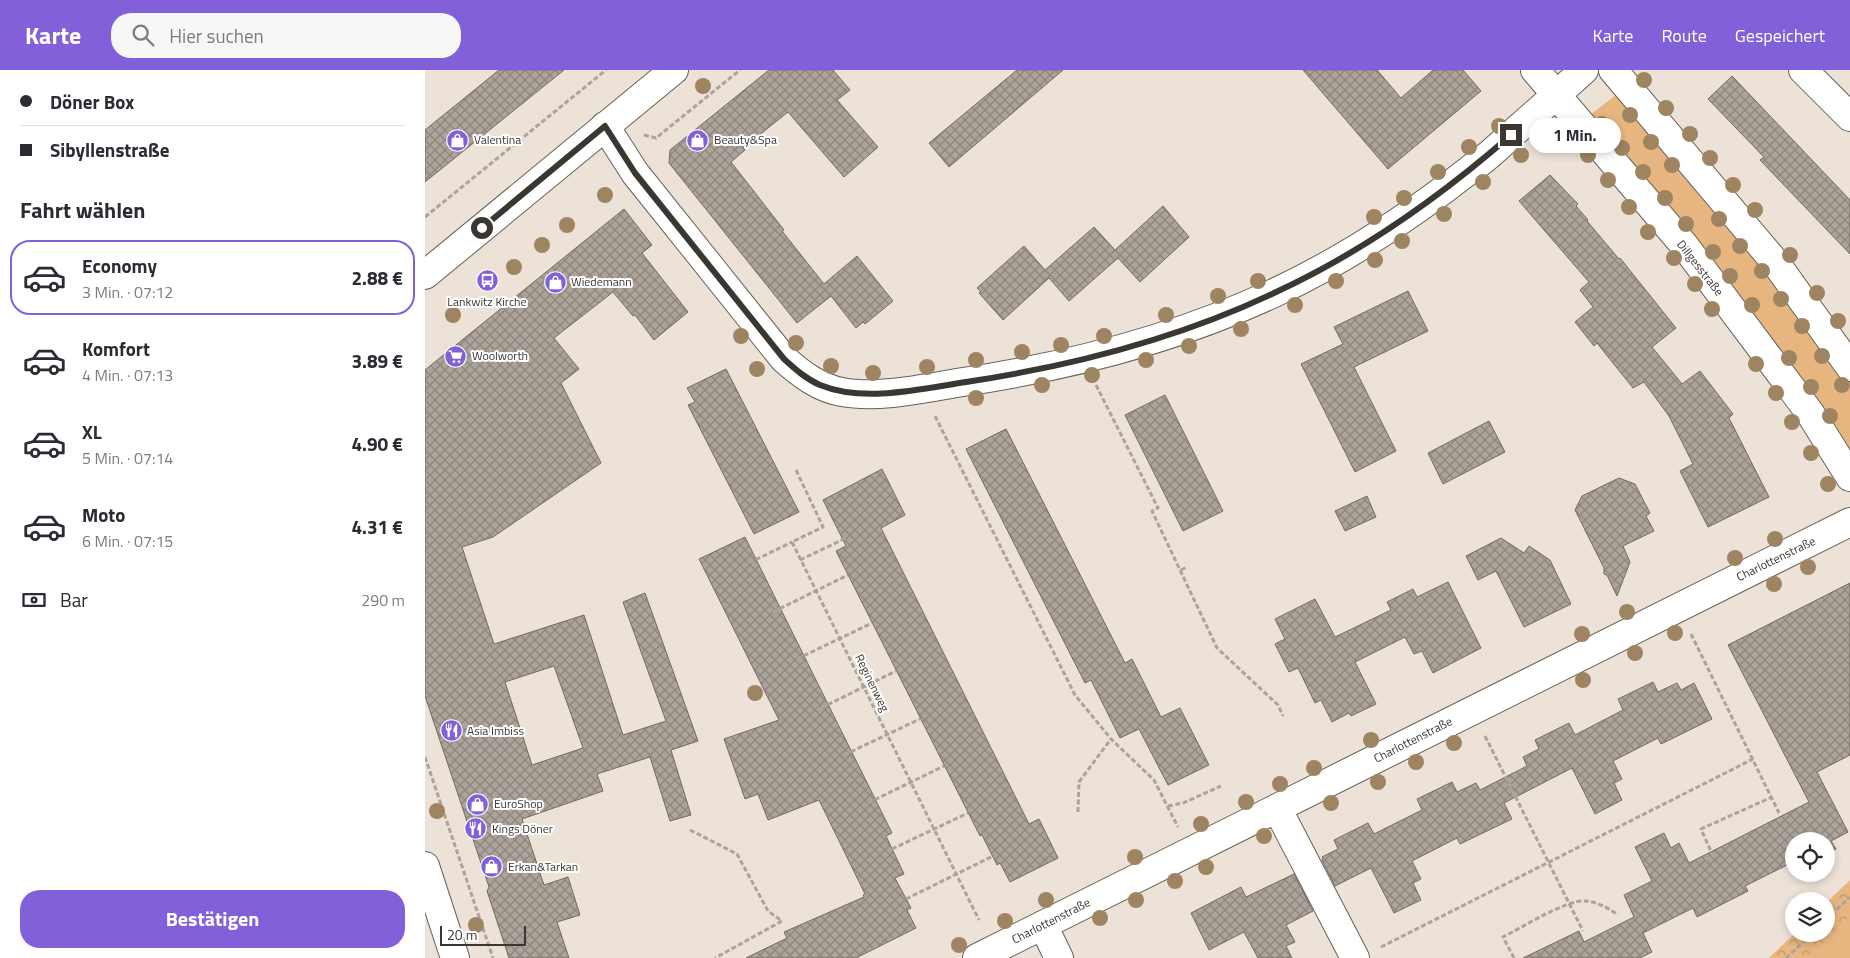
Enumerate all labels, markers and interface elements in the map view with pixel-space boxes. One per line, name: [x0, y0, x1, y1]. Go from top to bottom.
search box: [111, 13, 461, 58]
text: Karte: [25, 17, 81, 53]
icon: search: [129, 21, 157, 49]
text: Hier suchen: [169, 21, 264, 50]
text: Karte: [1592, 22, 1633, 49]
text: Route: [1661, 22, 1707, 49]
text: Gespeichert: [1735, 22, 1825, 49]
text: Döner Box: [50, 87, 134, 116]
callout: 1 Min.: [1529, 118, 1621, 152]
text: 1 Min.: [1553, 123, 1597, 147]
route end: [1500, 124, 1522, 146]
shop icon: Valentina: [446, 128, 470, 152]
shop icon: Beauty&Spa: [686, 128, 710, 152]
place label: Valentina: [474, 130, 521, 149]
place label: Beauty&Spa: [714, 130, 777, 149]
text: Sibyllenstraße: [50, 135, 169, 164]
text: Fahrt wählen: [20, 193, 145, 227]
route start: [471, 217, 493, 239]
street label: Dillgesstraße: [1672, 236, 1728, 300]
text: Economy: [82, 251, 157, 280]
icon: car: [22, 255, 67, 300]
text: 2.88 €: [351, 263, 403, 292]
bus stop icon: Lankwitz Kirche: [475, 269, 499, 293]
shop icon: Wiedemann: [543, 270, 567, 294]
place label: Wiedemann: [571, 272, 632, 291]
text: 3 Min. · 07:12: [82, 280, 173, 304]
place label: Lankwitz Kirche: [447, 292, 527, 311]
text: Komfort: [82, 334, 150, 363]
icon: car: [22, 338, 67, 383]
supermarket icon: Woolworth: [444, 344, 468, 368]
text: 3.89 €: [351, 346, 403, 375]
place label: Woolworth: [472, 346, 528, 365]
text: 4 Min. · 07:13: [82, 363, 173, 387]
text: XL: [82, 417, 102, 446]
icon: car: [22, 421, 67, 466]
text: 4.90 €: [351, 429, 403, 458]
text: 5 Min. · 07:14: [82, 446, 173, 470]
text: Moto: [82, 500, 125, 529]
icon: car: [22, 504, 67, 549]
text: 4.31 €: [351, 512, 403, 541]
text: 6 Min. · 07:15: [82, 529, 173, 553]
street label: Charlottenstraße: [1733, 531, 1819, 586]
text: Bar: [60, 585, 88, 614]
icon: cash: [20, 586, 48, 614]
text: 290 m: [361, 588, 405, 612]
street label: Reginenweg: [850, 651, 895, 715]
street label: Charlottenstraße: [1370, 712, 1455, 768]
restaurant icon: Asia Imbiss: [439, 719, 463, 743]
place label: Asia Imbiss: [467, 721, 525, 740]
shop icon: EuroShop: [466, 792, 490, 816]
place label: EuroShop: [494, 794, 543, 813]
restaurant icon: Kings Döner: [464, 817, 488, 841]
place label: Kings Döner: [492, 819, 553, 838]
map controls: [1785, 832, 1835, 942]
button: locate: [1785, 832, 1835, 882]
shop icon: Erkan&Tarkan: [480, 855, 504, 879]
place label: Erkan&Tarkan: [508, 857, 578, 876]
button: Bestätigen: [20, 890, 405, 948]
button: layers: [1785, 892, 1835, 942]
street label: Charlottenstraße: [1008, 893, 1093, 949]
scale bar: [440, 923, 526, 946]
text: 20 m: [447, 924, 477, 945]

